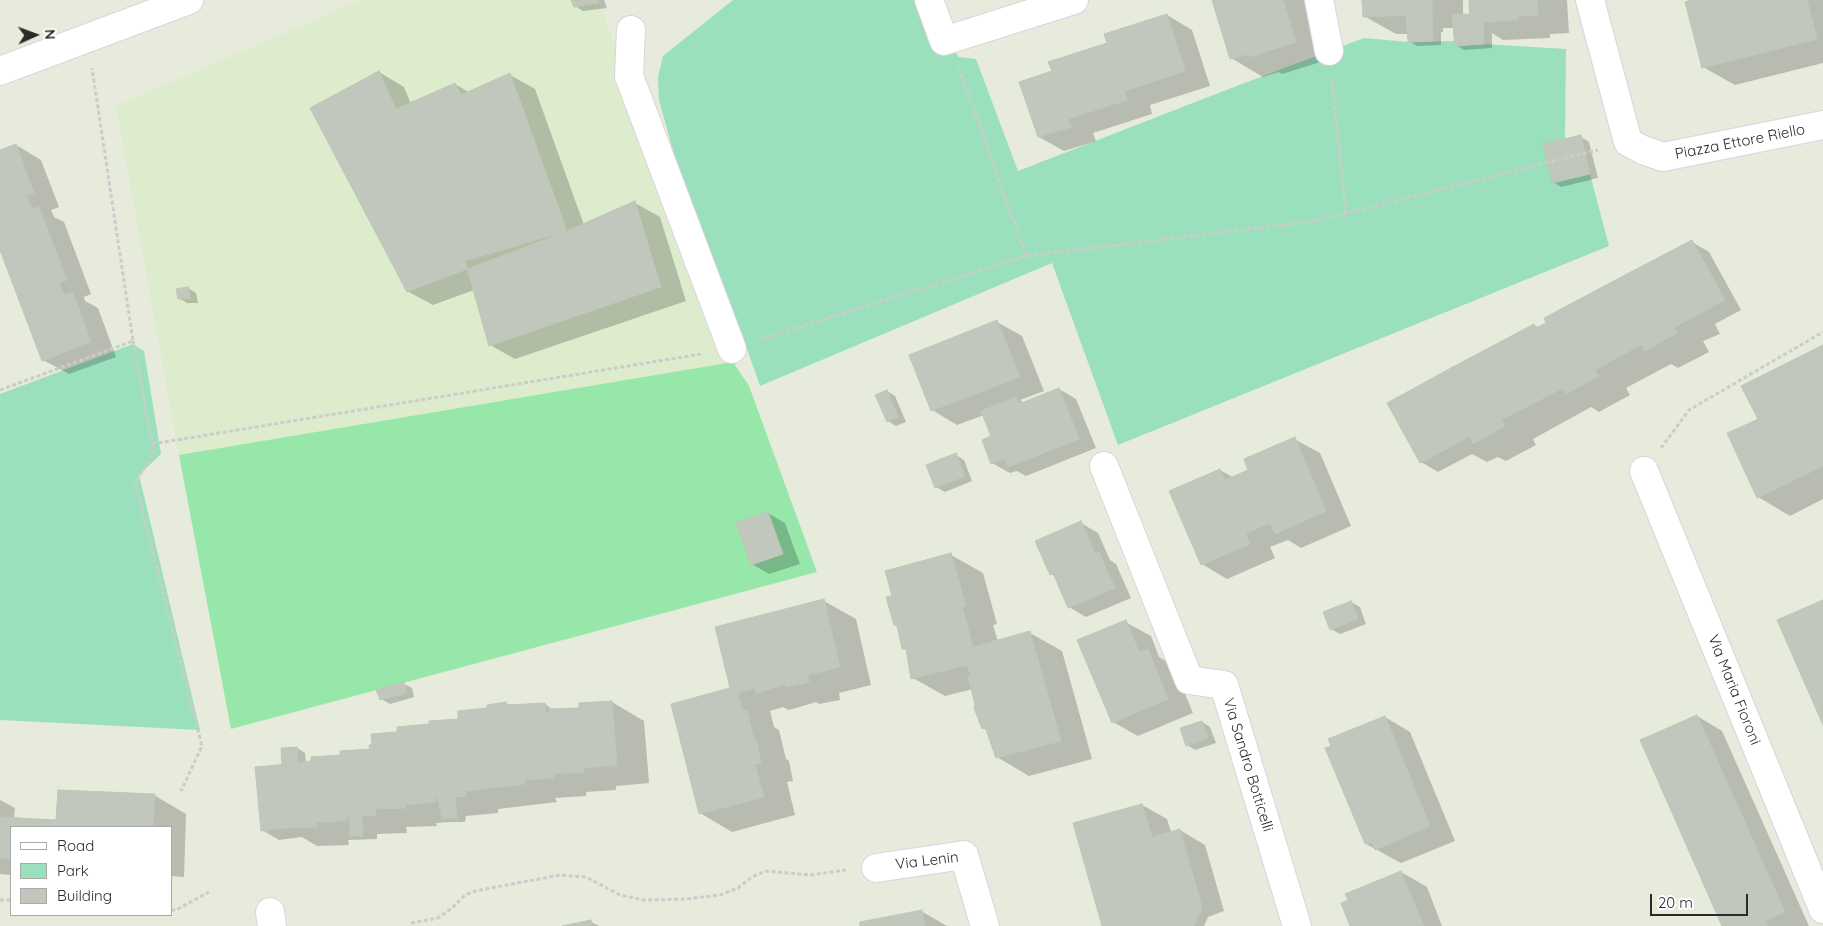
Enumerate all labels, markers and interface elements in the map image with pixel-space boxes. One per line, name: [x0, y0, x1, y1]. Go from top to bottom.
north arrow: [10, 10, 60, 60]
text: N: [41, 29, 59, 40]
street label: Piazza Ettore Riello: [1673, 121, 1807, 163]
street label: Via Maria Fioroni: [1704, 632, 1764, 748]
street label: Via Sandro Botticelli: [1219, 696, 1277, 834]
legend: [10, 826, 172, 916]
text: Road: [57, 836, 94, 855]
street label: Via Lenin: [894, 848, 960, 874]
text: Park: [57, 861, 89, 880]
scale bar: [1653, 884, 1750, 916]
text: Building: [57, 886, 112, 905]
text: 20 m: [1658, 893, 1693, 912]

